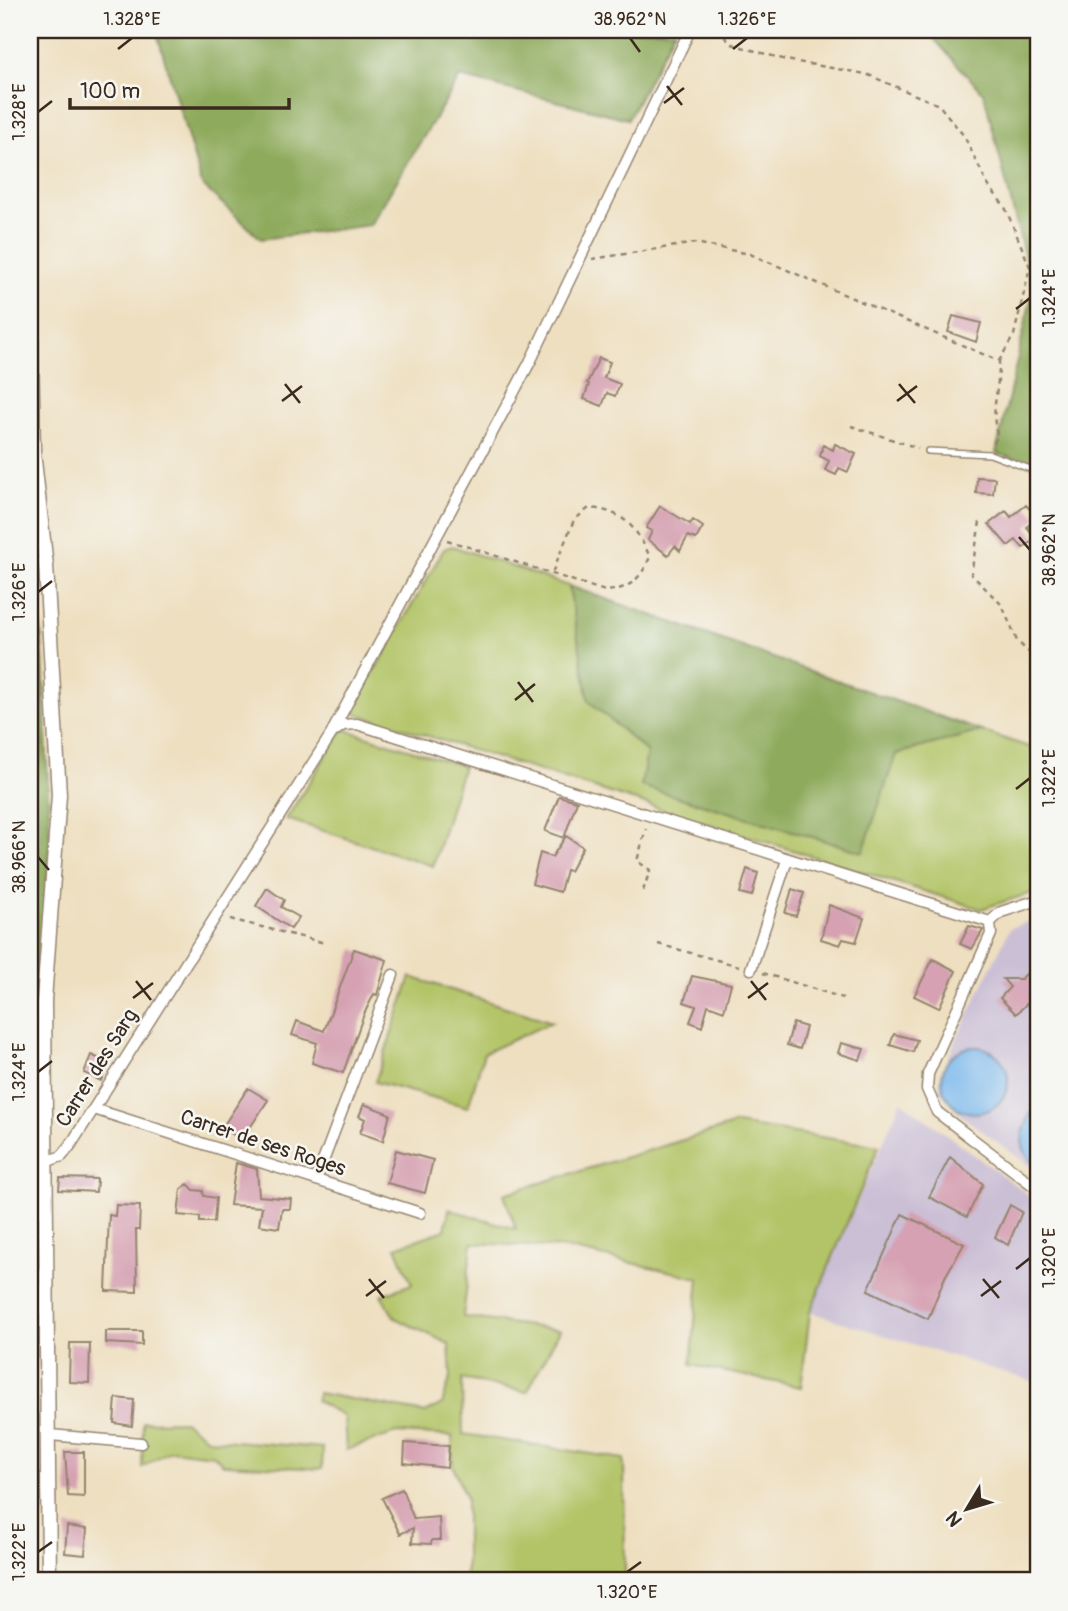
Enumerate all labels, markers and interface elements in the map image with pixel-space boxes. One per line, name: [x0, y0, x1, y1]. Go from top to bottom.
text: 1.328°E: [103, 8, 161, 31]
text: 38.962°N: [594, 8, 666, 31]
text: 1.326°E: [718, 8, 776, 31]
scale bar: [70, 66, 289, 110]
text: 100 m: [80, 78, 140, 105]
text: 1.328°E: [8, 83, 31, 141]
text: 1.324°E: [1038, 269, 1061, 327]
text: 38.962°N: [1038, 514, 1061, 586]
text: 1.326°E: [8, 563, 31, 621]
text: 1.322°E: [1038, 749, 1061, 807]
text: 38.966°N: [8, 820, 31, 894]
street label: Carrer des Sarg: [50, 1004, 144, 1132]
text: 1.324°E: [8, 1043, 31, 1101]
street label: Carrer de ses Roges: [177, 1104, 350, 1183]
text: 1.320°E: [1038, 1228, 1061, 1288]
north arrow: [932, 1474, 1002, 1544]
text: N: [941, 1506, 968, 1531]
text: 1.322°E: [8, 1523, 31, 1581]
text: 1.320°E: [597, 1581, 657, 1604]

